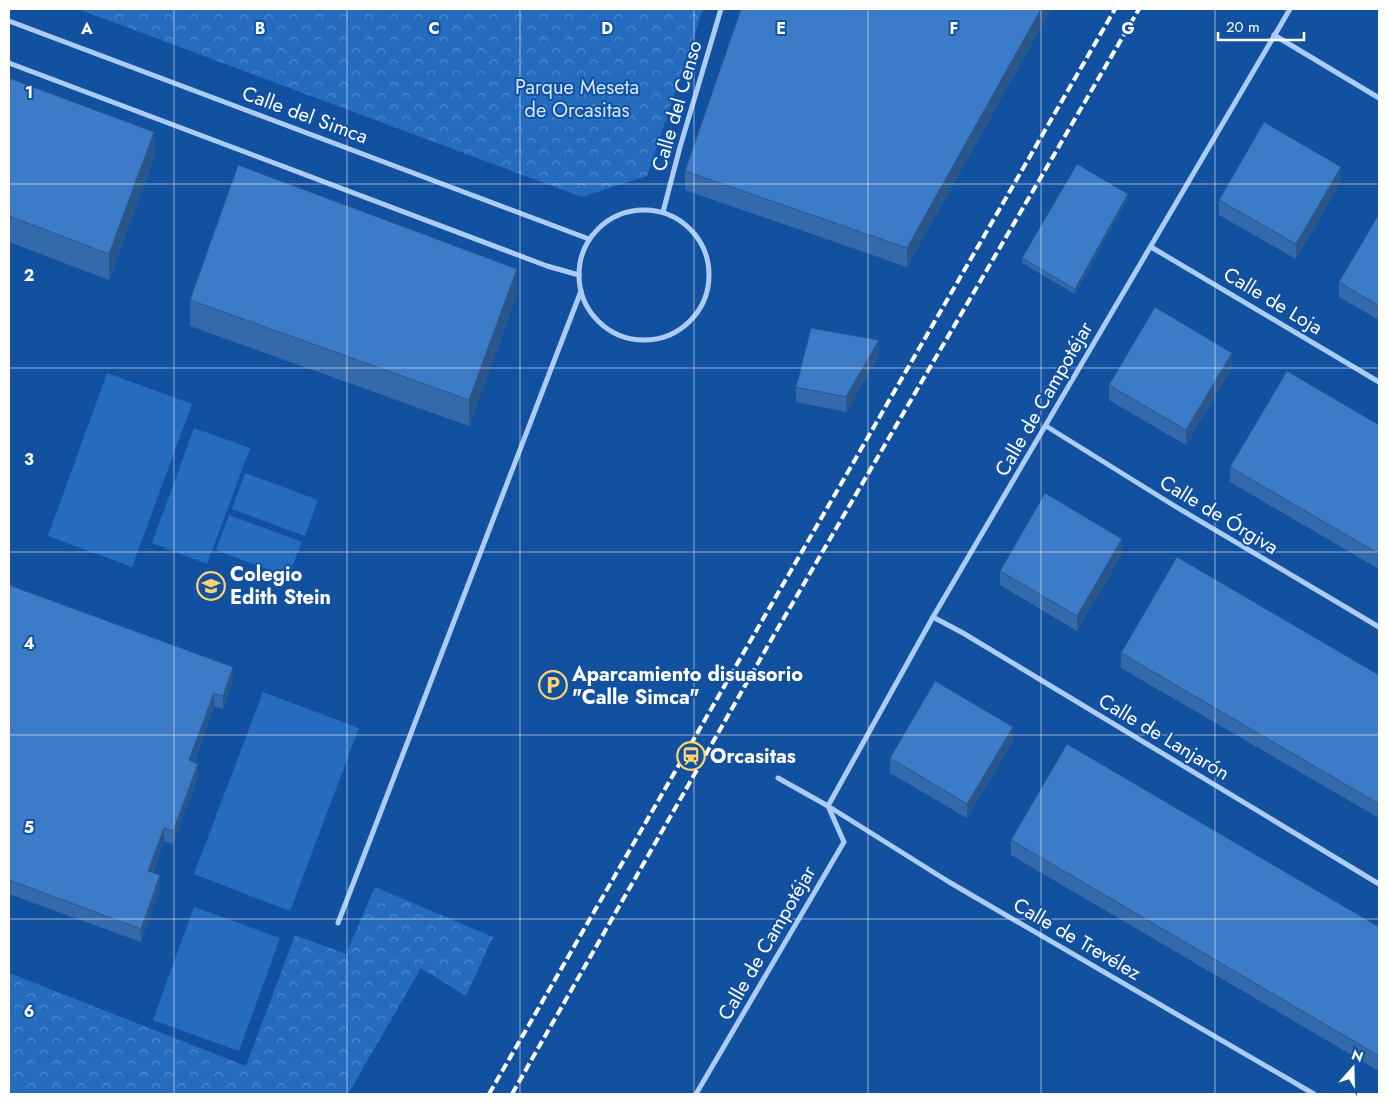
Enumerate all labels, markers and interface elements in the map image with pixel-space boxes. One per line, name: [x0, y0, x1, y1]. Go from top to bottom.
scale bar: [1218, 10, 1304, 42]
text: 20 m: [1226, 16, 1260, 38]
text: A: [80, 17, 93, 40]
text: B: [255, 17, 265, 40]
text: C: [428, 17, 440, 40]
text: D: [601, 17, 613, 40]
text: E: [776, 17, 786, 40]
text: F: [950, 17, 958, 40]
text: G: [1121, 17, 1135, 40]
street label: Calle del Censo: [645, 37, 710, 175]
park label: Parque Meseta de Orcasitas: [515, 73, 639, 125]
street label: Calle del Simca: [238, 79, 372, 151]
text: 1: [25, 81, 33, 104]
street label: Calle de Loja: [1218, 260, 1328, 342]
text: 2: [24, 264, 34, 287]
street label: Calle de Campotéjar: [988, 316, 1100, 482]
text: 3: [24, 448, 34, 471]
street label: Calle de Órgiva: [1154, 468, 1284, 562]
place label: Colegio Edith Stein: [230, 560, 331, 612]
school or university icon: Colegio Edith Stein: [196, 571, 226, 601]
text: 4: [23, 632, 35, 655]
place label: Aparcamiento disuasorio "Calle Simca": [571, 660, 803, 712]
parking icon: Aparcamiento disuasorio "Calle Simca": [538, 670, 568, 700]
street label: Calle de Lanjarón: [1093, 686, 1235, 788]
station icon: Orcasitas: [676, 741, 706, 771]
place label: Orcasitas: [710, 742, 796, 771]
text: 5: [24, 816, 34, 839]
street label: Calle de Campotéjar: [711, 860, 823, 1026]
street label: Calle de Trevélez: [1008, 891, 1146, 987]
text: 6: [24, 1000, 34, 1023]
north arrow: [1328, 1043, 1378, 1093]
text: N: [1349, 1044, 1366, 1067]

